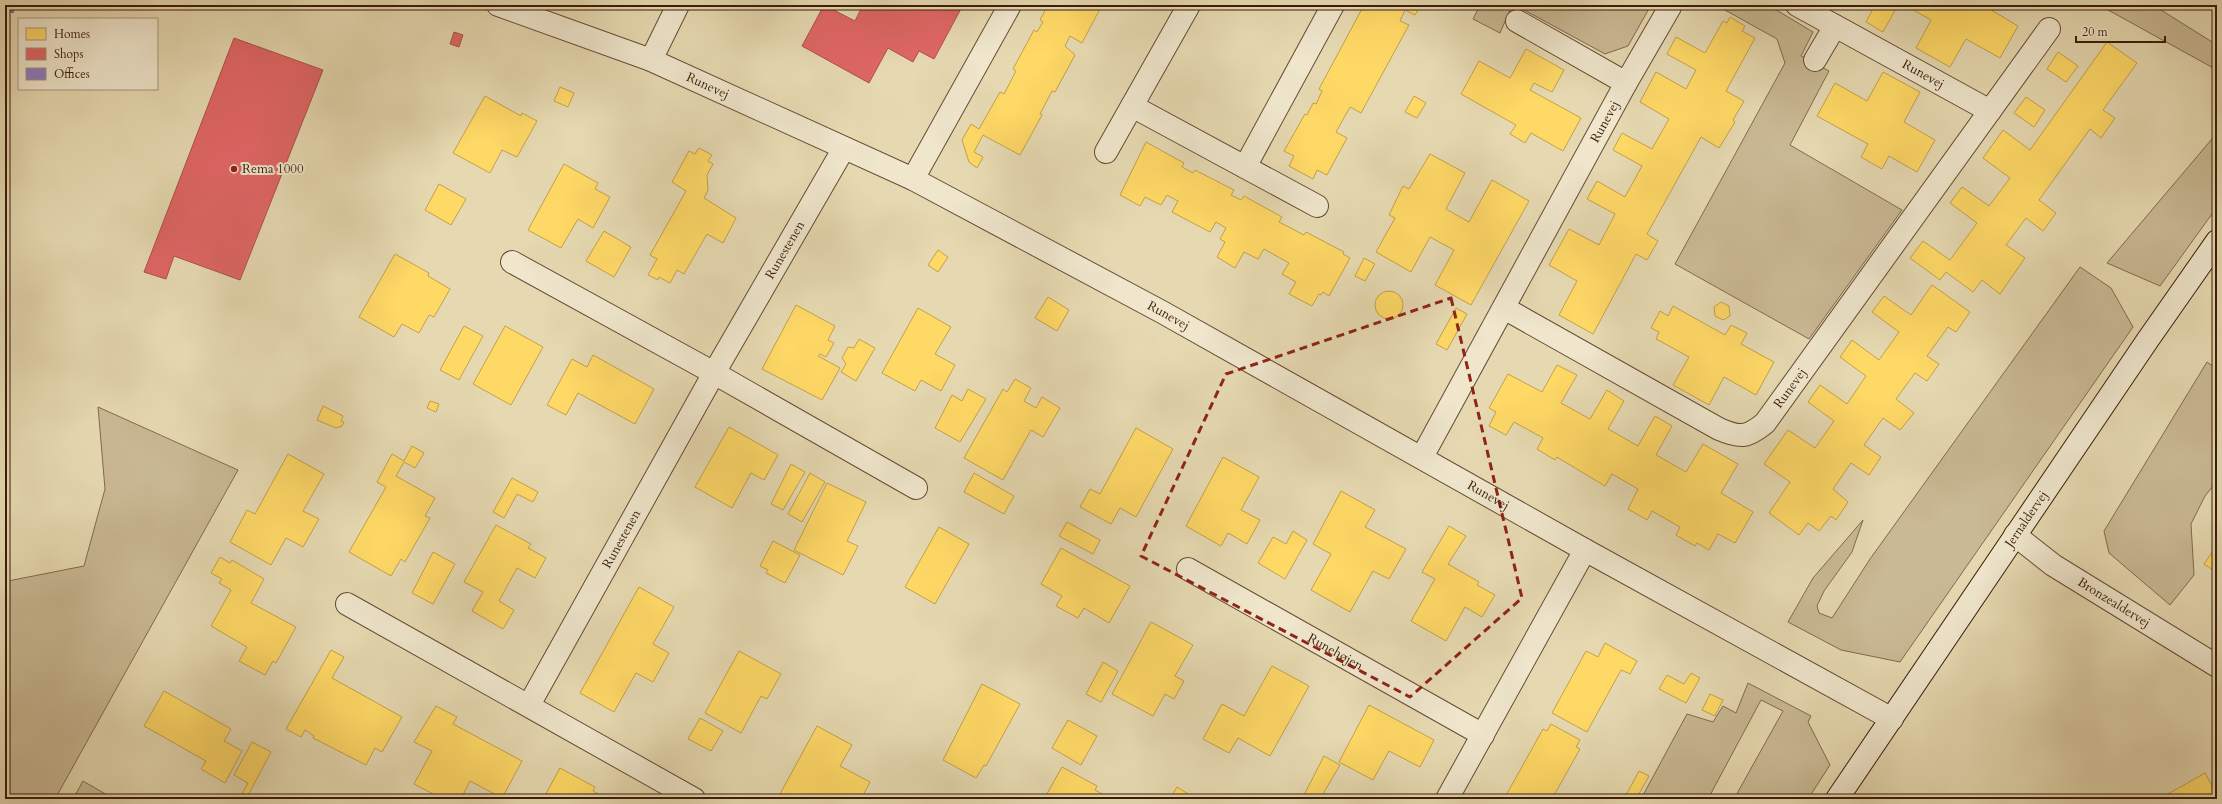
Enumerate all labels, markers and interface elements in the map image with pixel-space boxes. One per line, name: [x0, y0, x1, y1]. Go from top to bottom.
legend: [18, 18, 158, 90]
scale bar: [2076, 18, 2165, 44]
text: 20 m: [2082, 24, 2109, 40]
text: Homes: [54, 26, 90, 42]
text: Shops: [54, 46, 83, 62]
street label: Runevej: [1899, 55, 1948, 93]
text: Offices: [54, 66, 90, 82]
street label: Runevej: [683, 68, 732, 103]
street label: Runevej: [1586, 97, 1624, 146]
place label: Rema 1000: [242, 160, 304, 178]
marker: Rema 1000: [229, 164, 239, 174]
street label: Runestenen: [761, 217, 809, 283]
street label: Runevej: [1144, 297, 1193, 335]
street label: Runevej: [1769, 364, 1811, 412]
street label: Runevej: [1464, 477, 1513, 515]
street label: Jernaldervej: [2000, 487, 2052, 553]
street label: Runestenen: [598, 506, 645, 572]
street label: Bronzealdervej: [2074, 573, 2154, 632]
street label: Runehøjen: [1304, 629, 1367, 675]

